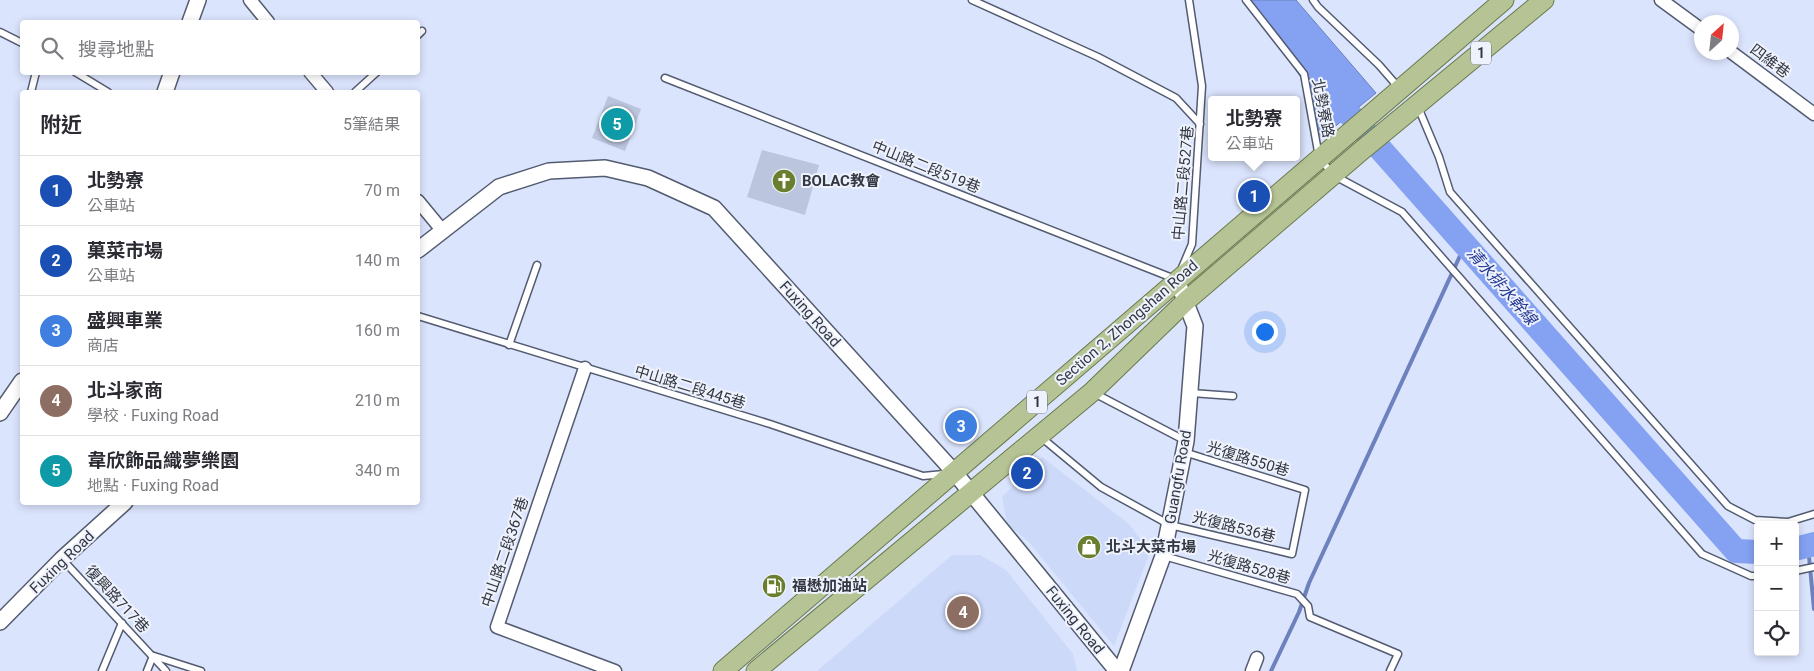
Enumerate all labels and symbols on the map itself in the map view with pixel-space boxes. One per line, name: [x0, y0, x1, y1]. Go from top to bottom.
north arrow: [1694, 15, 1739, 60]
street label: 四維巷: [1747, 40, 1793, 82]
road number: 1: [1471, 42, 1491, 64]
street label: 北勢寮路: [1308, 77, 1338, 139]
pin: 5: [601, 105, 633, 143]
street label: 中山路二段527巷: [1169, 125, 1197, 241]
street label: 中山路二段519巷: [869, 137, 983, 197]
church icon: BOLAC教會: [771, 168, 797, 194]
place label: BOLAC教會: [802, 172, 880, 190]
pin: 1: [1238, 177, 1270, 215]
water label: 清水排水幹線: [1463, 244, 1542, 330]
street label: Section 2, Zhongshan Road: [1052, 256, 1202, 390]
street label: Fuxing Road: [776, 277, 844, 351]
your location: [1252, 319, 1278, 345]
street label: 中山路二段445巷: [632, 362, 748, 412]
road number: 1: [1027, 391, 1047, 414]
pin: 3: [945, 407, 977, 445]
street label: Guangfu Road: [1161, 429, 1195, 525]
street label: 光復路550巷: [1205, 438, 1291, 480]
pin: 2: [1011, 454, 1043, 492]
street label: 中山路二段367巷: [478, 495, 532, 609]
street label: 光復路536巷: [1190, 508, 1278, 546]
street label: Fuxing Road: [26, 527, 98, 597]
shop icon: 北斗大菜市場: [1076, 534, 1102, 560]
place label: 北斗大菜市場: [1106, 538, 1196, 556]
street label: 光復路528巷: [1206, 547, 1292, 587]
street label: 復興路717巷: [81, 562, 153, 636]
fuel station icon: 福懋加油站: [761, 573, 787, 599]
place label: 福懋加油站: [792, 577, 867, 595]
street label: Fuxing Road: [1042, 582, 1108, 658]
pin: 4: [947, 593, 979, 631]

